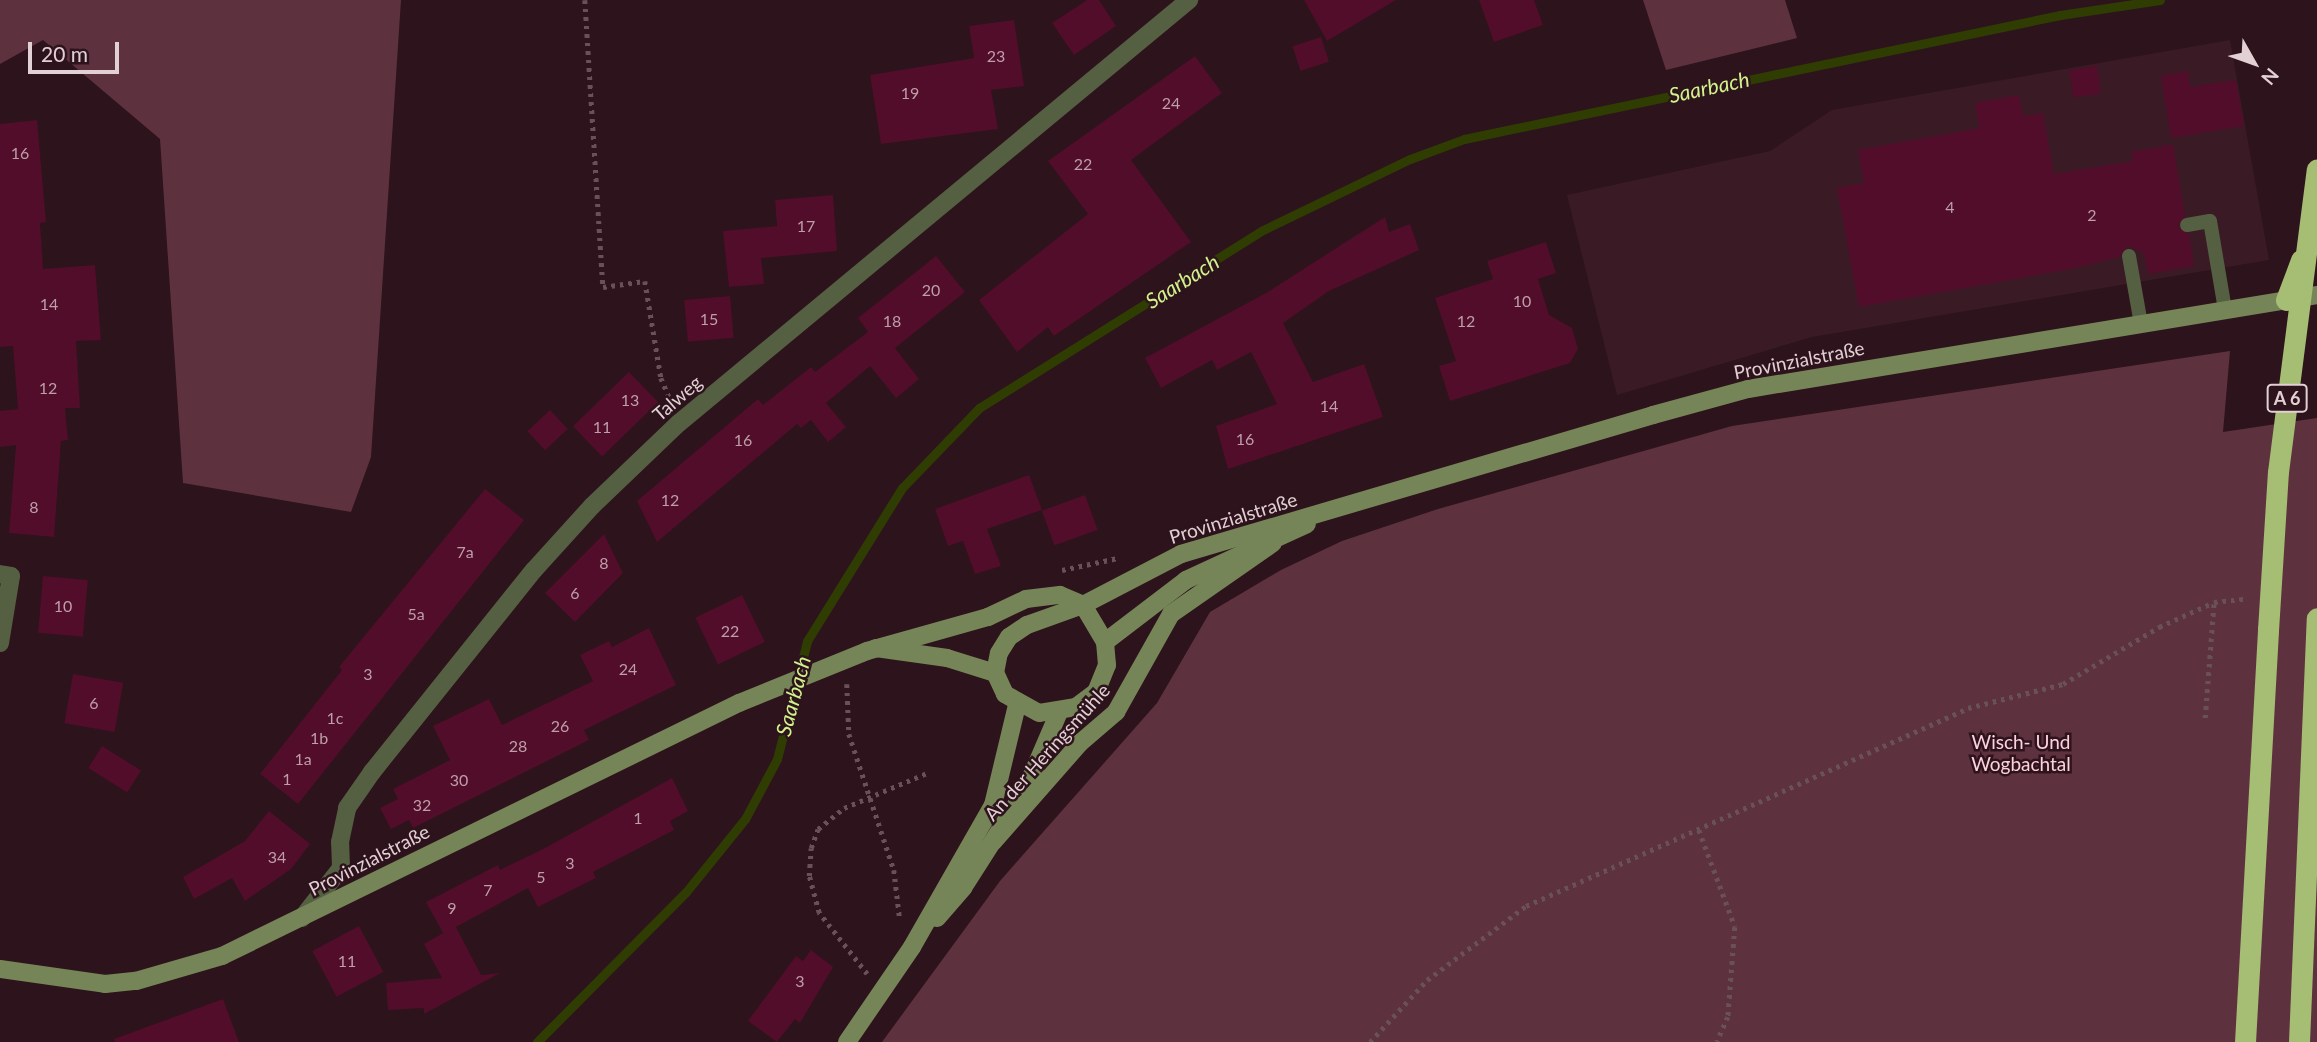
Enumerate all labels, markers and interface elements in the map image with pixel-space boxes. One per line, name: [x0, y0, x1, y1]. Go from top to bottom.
scale bar: [32, 28, 122, 72]
north arrow: [2219, 28, 2289, 98]
text: 20 m: [41, 41, 88, 66]
house number: 23: [987, 46, 1005, 66]
text: N: [2257, 64, 2284, 90]
water label: Saarbach: [1666, 66, 1752, 108]
house number: 19: [901, 83, 919, 103]
house number: 24: [1162, 93, 1180, 113]
house number: 16: [11, 143, 29, 163]
house number: 22: [1074, 154, 1092, 174]
house number: 4: [1945, 197, 1955, 217]
house number: 2: [2087, 205, 2097, 225]
house number: 17: [797, 216, 815, 236]
water label: Saarbach: [1141, 249, 1223, 313]
house number: 20: [922, 280, 940, 300]
house number: 10: [1513, 291, 1531, 311]
house number: 14: [40, 294, 58, 314]
house number: 15: [700, 309, 718, 329]
house number: 18: [883, 311, 901, 331]
house number: 12: [1457, 311, 1475, 331]
street label: Provinzialstraße: [1732, 336, 1866, 384]
street label: Talweg: [648, 370, 706, 426]
house number: 12: [39, 378, 57, 398]
road number: A 6: [2266, 384, 2308, 412]
house number: 13: [621, 390, 639, 410]
house number: 14: [1320, 396, 1338, 416]
house number: 11: [593, 417, 611, 437]
house number: 16: [1236, 429, 1254, 449]
house number: 16: [734, 430, 752, 450]
street label: Provinzialstraße: [1166, 488, 1300, 548]
house number: 12: [661, 490, 679, 510]
house number: 8: [29, 497, 39, 517]
house number: 7a: [456, 542, 474, 562]
house number: 8: [599, 553, 609, 573]
house number: 6: [570, 583, 580, 603]
house number: 10: [54, 596, 72, 616]
house number: 5a: [407, 604, 425, 624]
house number: 22: [721, 621, 739, 641]
water label: Saarbach: [770, 653, 816, 739]
house number: 24: [619, 659, 637, 679]
house number: 3: [363, 664, 373, 684]
street label: An der Heringsmühle: [979, 679, 1115, 825]
house number: 6: [89, 693, 99, 713]
house number: 1c: [327, 708, 343, 728]
house number: 26: [551, 716, 569, 736]
house number: 1b: [310, 728, 328, 748]
park label: Wisch- Und Wogbachtal: [1971, 731, 2071, 775]
house number: 28: [509, 736, 527, 756]
house number: 1a: [294, 749, 312, 769]
house number: 1: [282, 769, 292, 789]
house number: 30: [450, 770, 468, 790]
house number: 32: [413, 795, 431, 815]
house number: 1: [633, 808, 643, 828]
street label: Provinzialstraße: [305, 820, 433, 900]
house number: 34: [268, 847, 286, 867]
house number: 3: [565, 853, 575, 873]
house number: 5: [536, 867, 546, 887]
house number: 7: [483, 880, 493, 900]
house number: 9: [447, 898, 457, 918]
house number: 11: [338, 951, 356, 971]
house number: 3: [795, 971, 805, 991]

